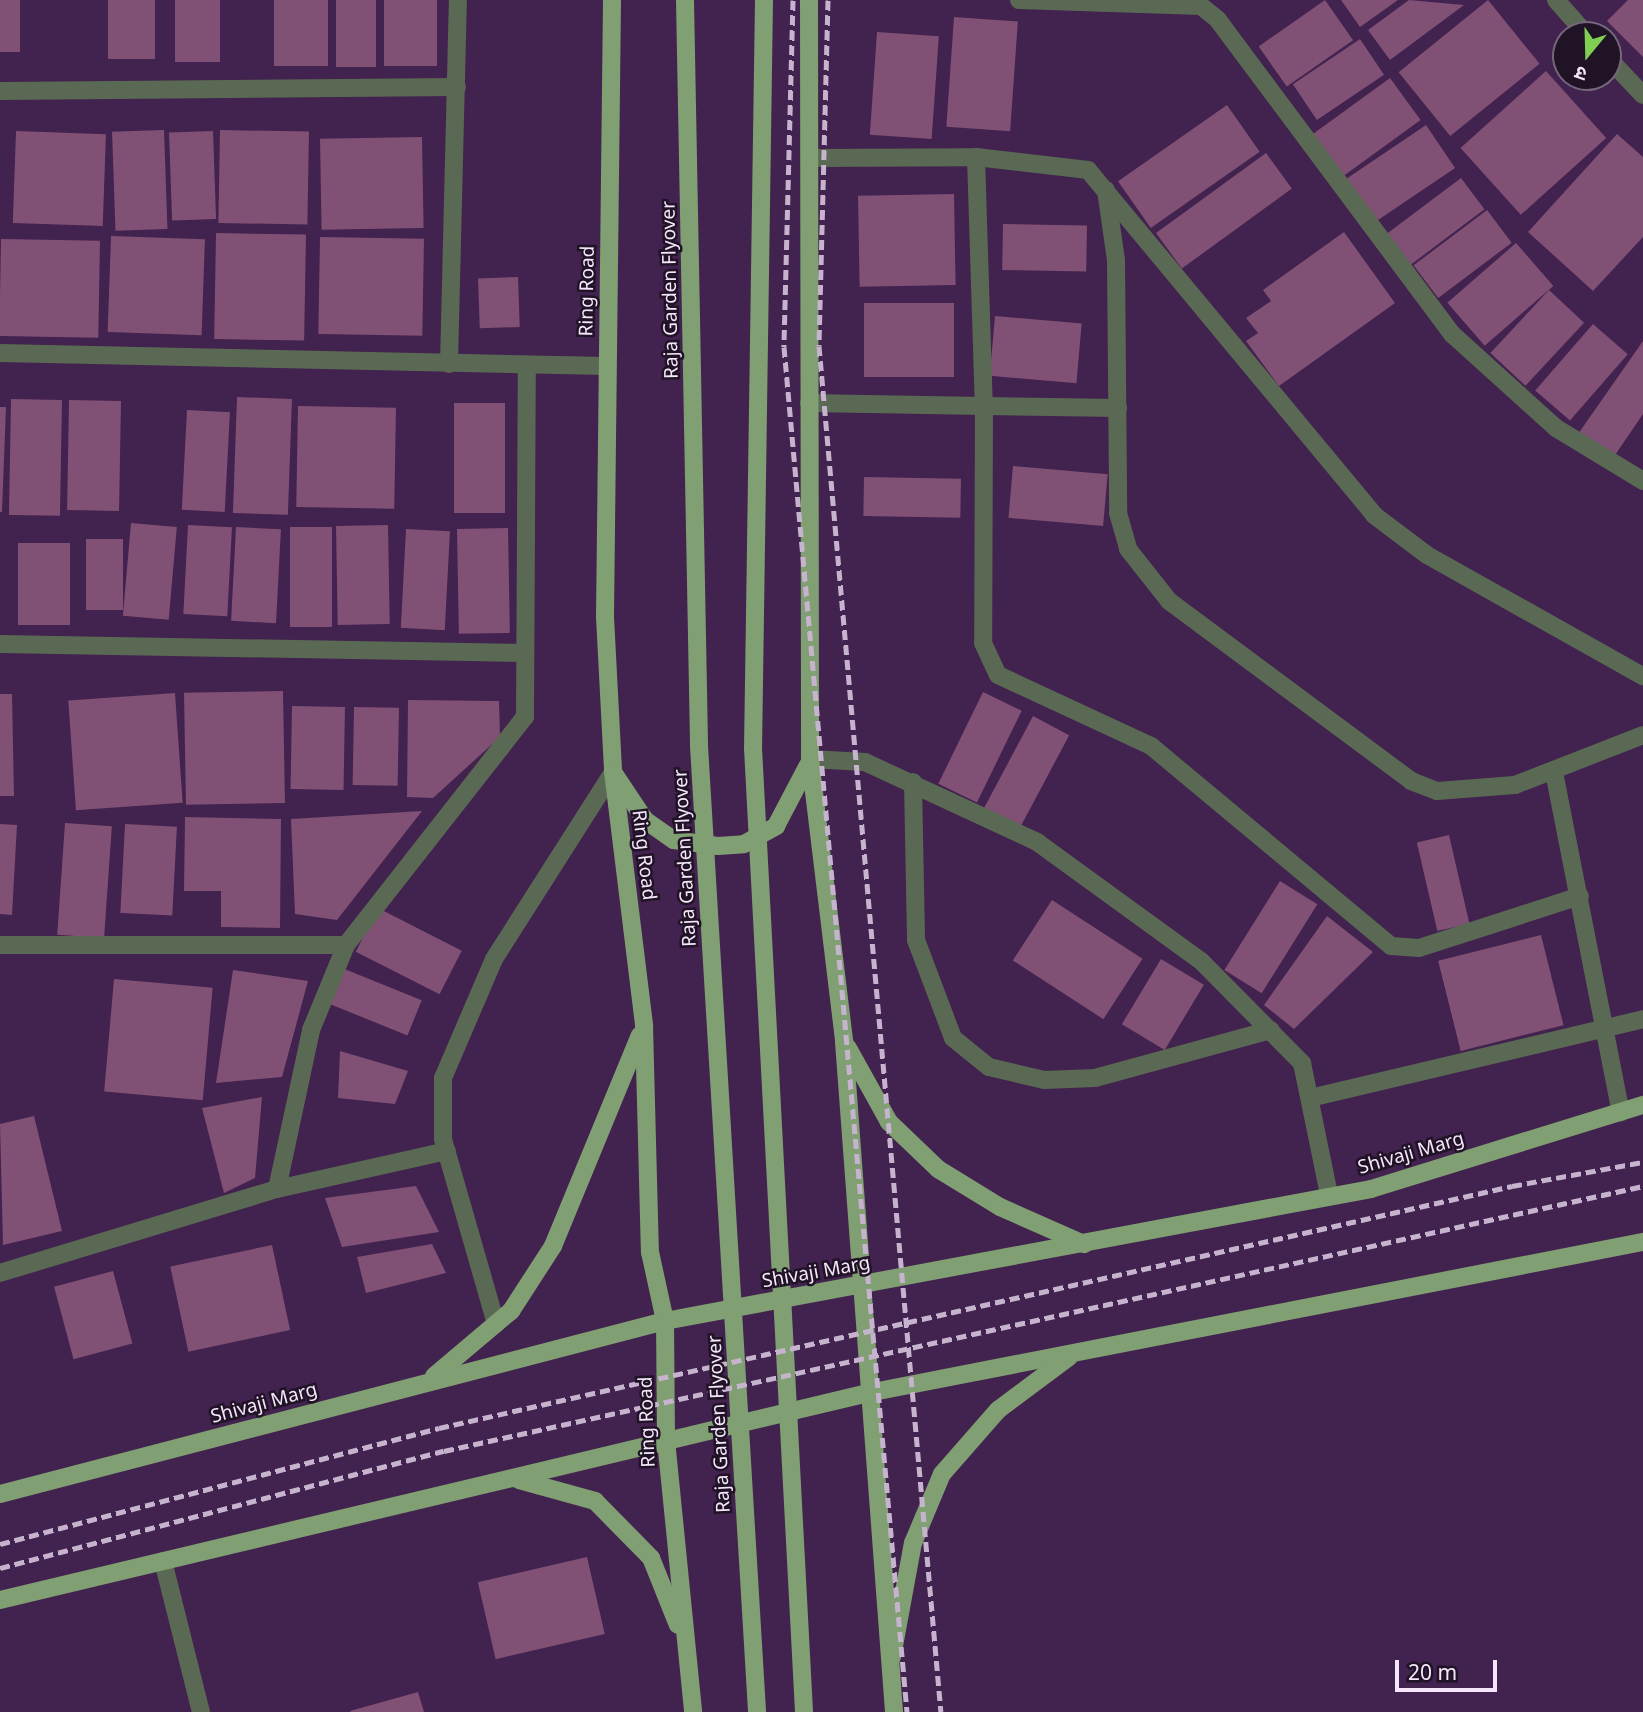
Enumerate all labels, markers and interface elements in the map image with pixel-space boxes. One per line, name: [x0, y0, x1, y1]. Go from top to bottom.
north arrow: [1552, 21, 1622, 91]
text: उ: [1571, 60, 1590, 88]
street label: Raja Garden Flyover: [657, 201, 683, 379]
street label: Ring Road: [575, 245, 599, 337]
street label: Raja Garden Flyover: [669, 769, 701, 947]
street label: Ring Road: [627, 809, 661, 901]
street label: Shivaji Marg: [1355, 1127, 1467, 1179]
street label: Shivaji Marg: [760, 1251, 872, 1293]
street label: Raja Garden Flyover: [703, 1335, 735, 1513]
street label: Ring Road: [634, 1376, 660, 1468]
street label: Shivaji Marg: [208, 1378, 320, 1428]
scale bar: [1398, 1646, 1500, 1690]
text: 20 m: [1408, 1658, 1457, 1686]

